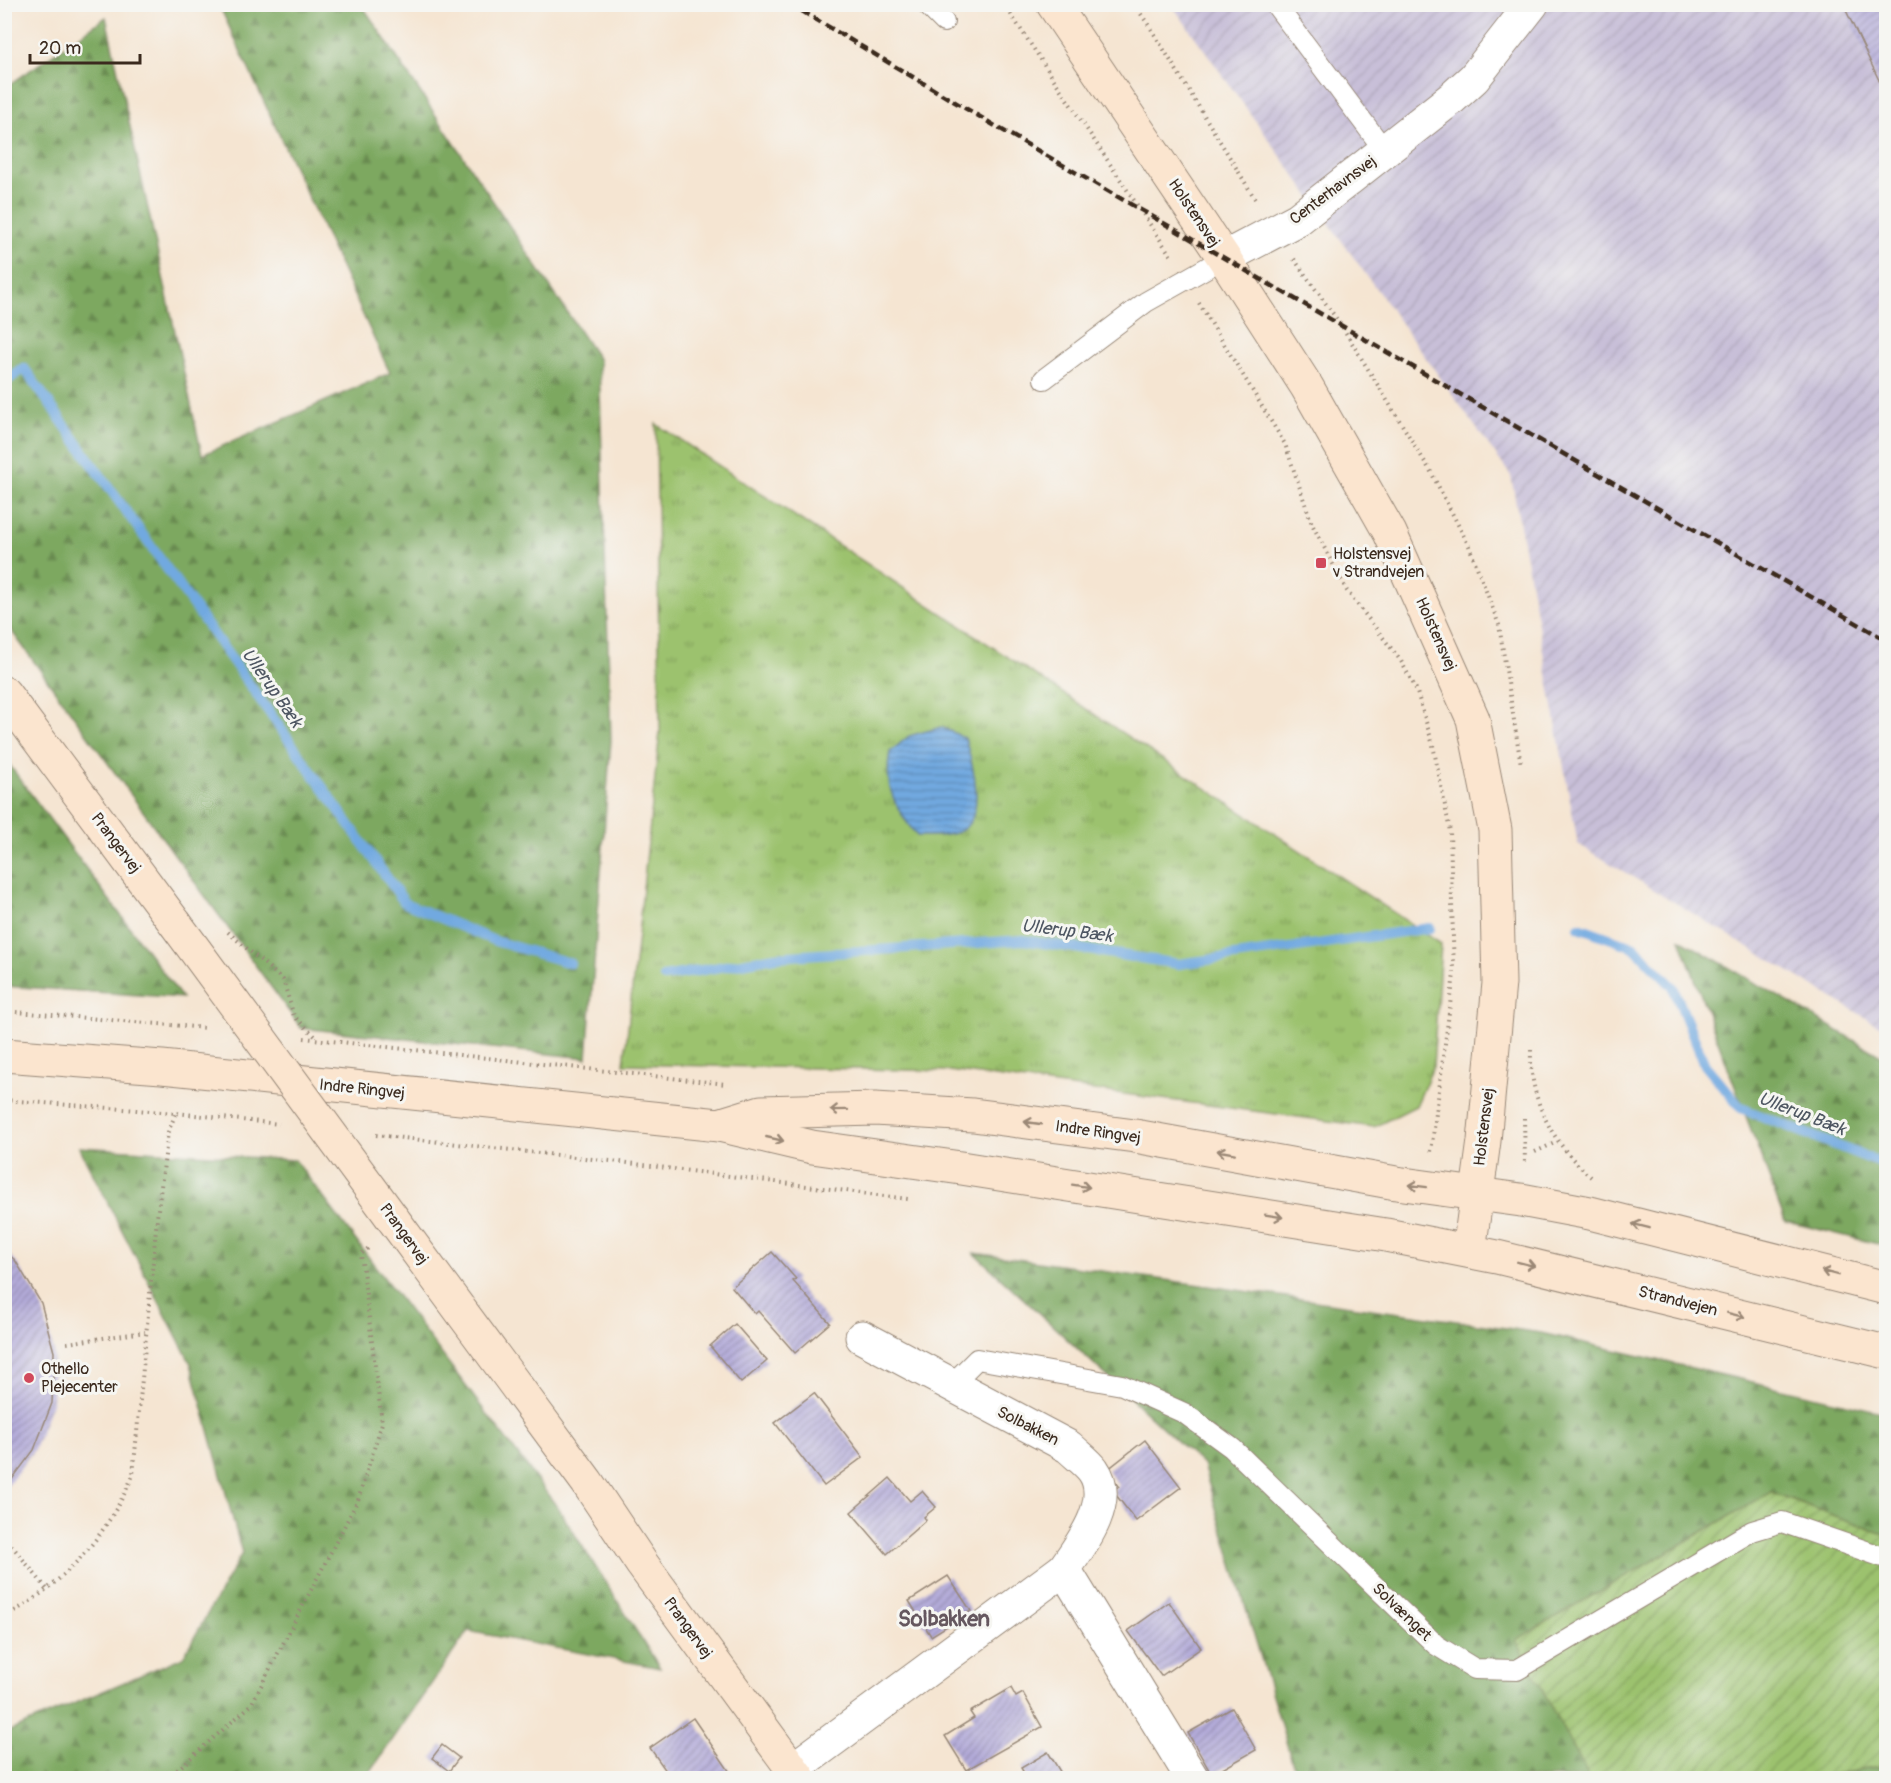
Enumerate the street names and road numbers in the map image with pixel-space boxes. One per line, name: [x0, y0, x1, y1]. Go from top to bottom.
street label: Centerhavnsvej: [1286, 151, 1380, 229]
street label: Holstensvej: [1164, 175, 1224, 251]
street label: Holstensvej: [1411, 594, 1461, 674]
street label: Prangervej: [87, 809, 145, 877]
street label: Indre Ringvej: [318, 1075, 406, 1103]
street label: Holstensvej: [1469, 1087, 1499, 1167]
street label: Indre Ringvej: [1054, 1116, 1142, 1148]
street label: Prangervej: [375, 1200, 433, 1268]
street label: Strandvejen: [1636, 1282, 1720, 1320]
street label: Solbakken: [994, 1402, 1062, 1450]
street label: Solvænget: [1368, 1579, 1436, 1646]
street label: Prangervej: [659, 1594, 717, 1662]

